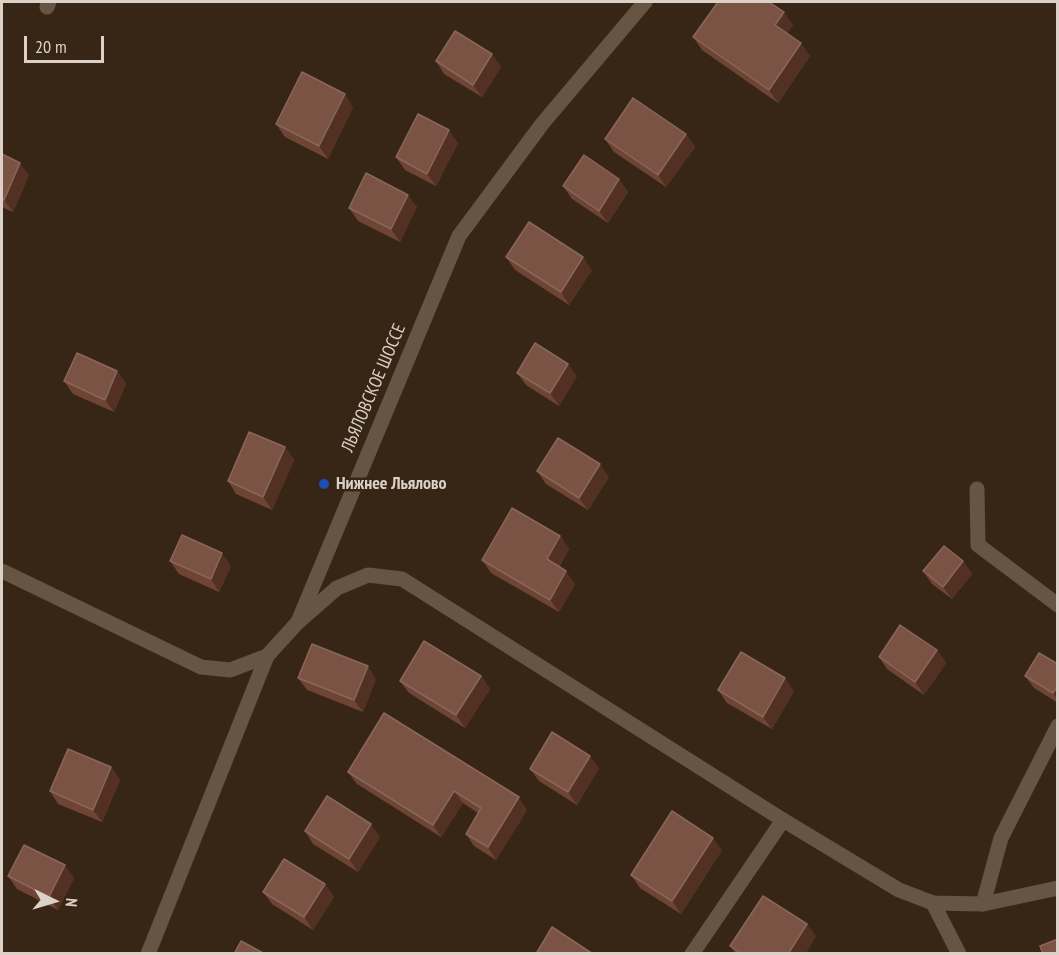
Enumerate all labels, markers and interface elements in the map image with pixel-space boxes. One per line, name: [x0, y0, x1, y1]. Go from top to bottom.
scale bar: [27, 24, 106, 62]
text: 20 m: [35, 35, 67, 58]
street label: ЛЬЯЛОВСКОЕ ШОССЕ: [337, 321, 411, 455]
place label: Нижнее Льялово: [336, 473, 447, 495]
marker: Нижнее Льялово: [317, 477, 331, 491]
north arrow: [24, 871, 84, 931]
text: N: [62, 897, 82, 908]

